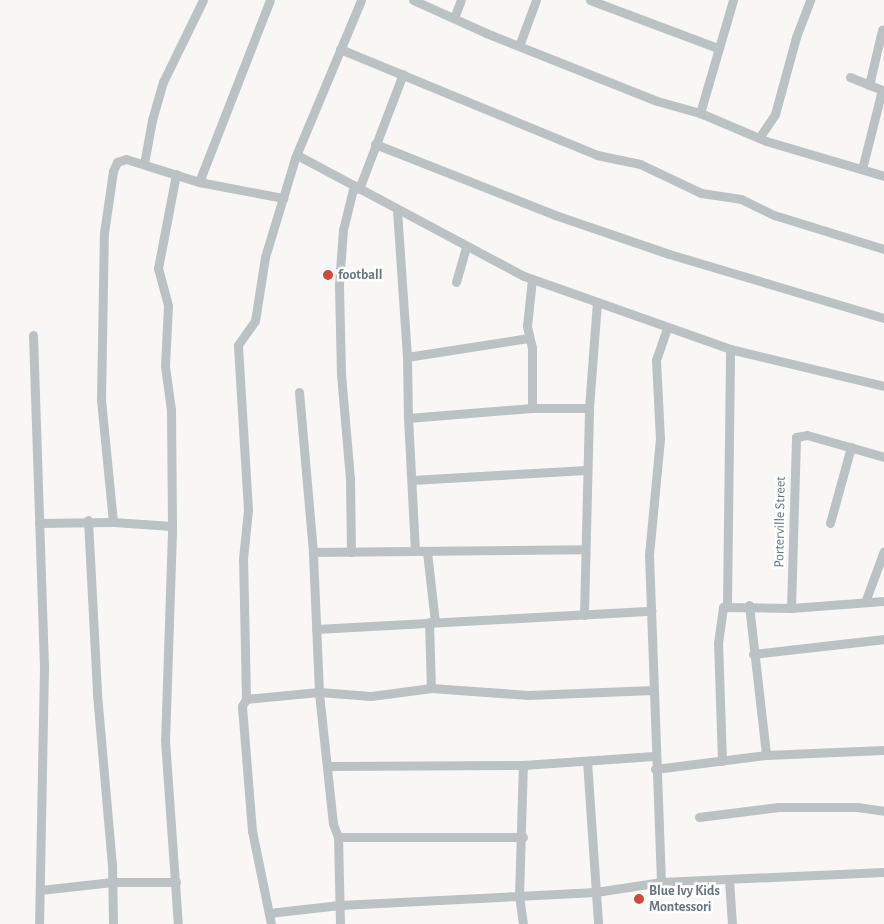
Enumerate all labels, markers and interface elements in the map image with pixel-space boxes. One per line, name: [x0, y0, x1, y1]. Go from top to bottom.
place label: football: [338, 267, 382, 283]
marker: football: [322, 269, 334, 281]
street label: Porterville Street: [771, 476, 789, 568]
place label: Blue Ivy Kids Montessori: [649, 883, 720, 916]
marker: Blue Ivy Kids Montessori: [633, 893, 645, 905]

